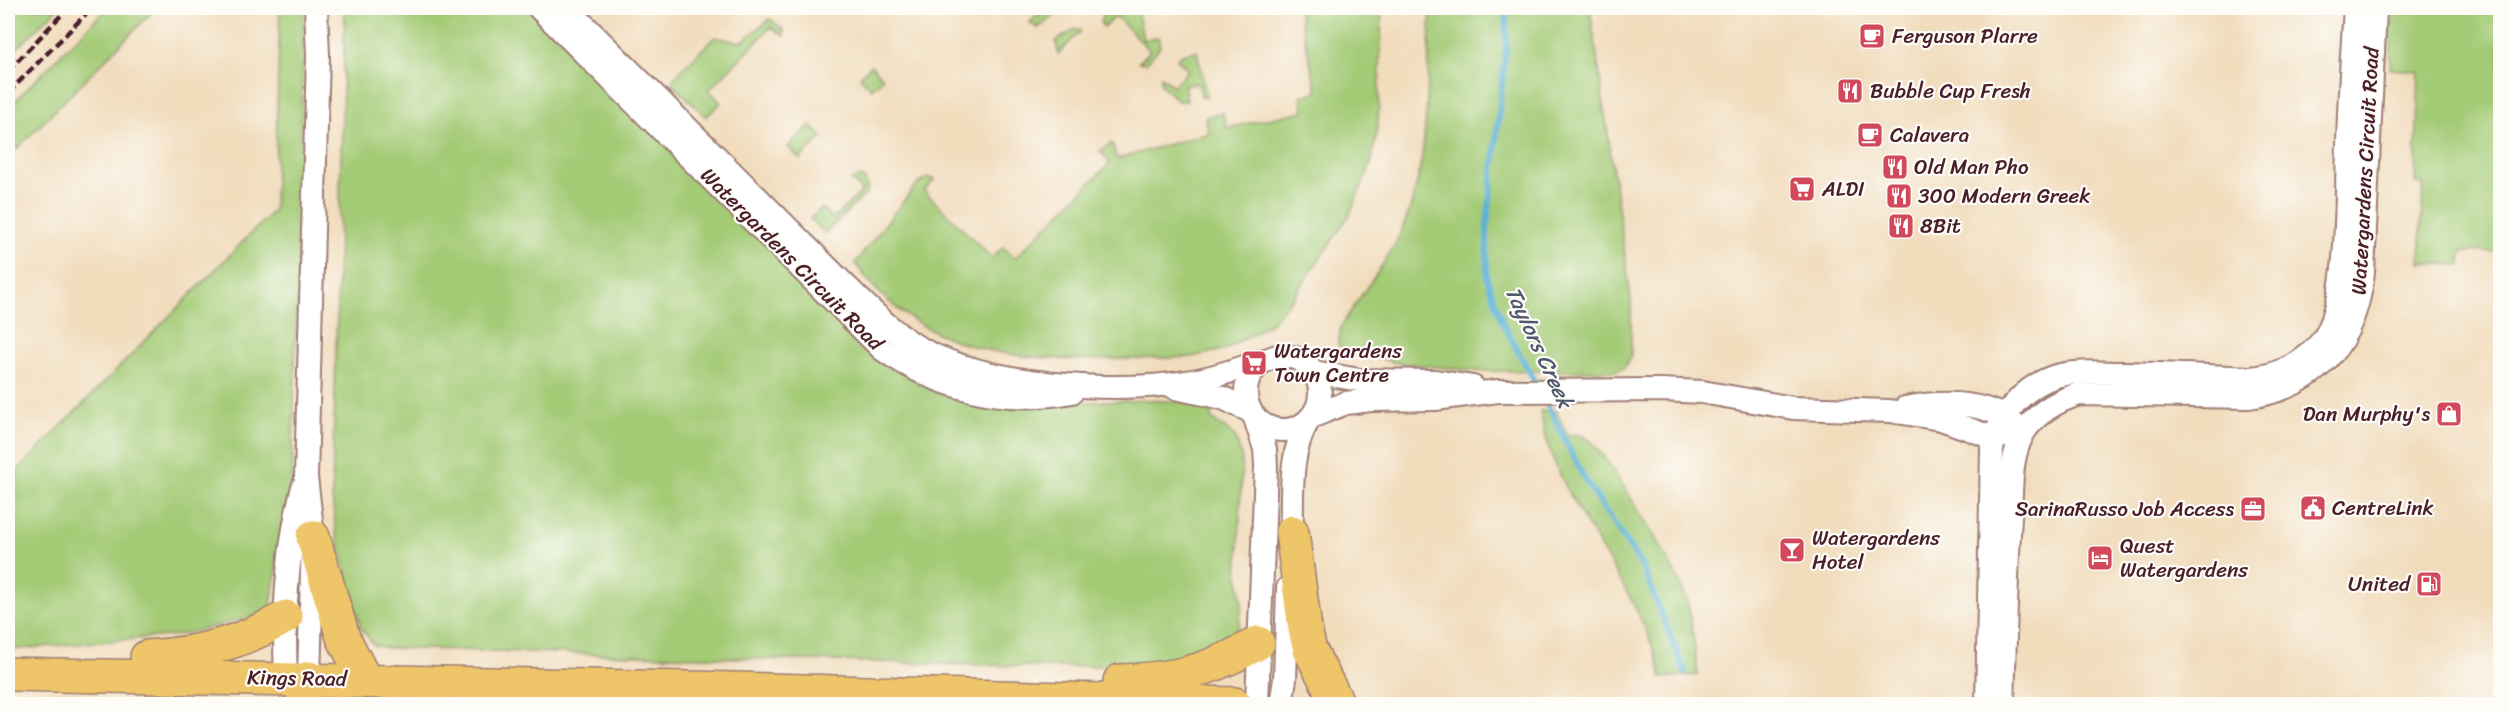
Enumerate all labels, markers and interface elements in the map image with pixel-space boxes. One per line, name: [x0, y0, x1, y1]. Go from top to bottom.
place label: Ferguson Plarre: [1892, 17, 2038, 55]
cafe icon: Ferguson Plarre: [1857, 21, 1887, 51]
street label: Watergardens Circuit Road: [2340, 44, 2391, 296]
place label: Bubble Cup Fresh: [1870, 72, 2031, 110]
restaurant icon: Bubble Cup Fresh: [1835, 76, 1865, 106]
place label: Calavera: [1890, 116, 1970, 154]
cafe icon: Calavera: [1855, 120, 1885, 150]
place label: Old Man Pho: [1914, 148, 2029, 186]
restaurant icon: Old Man Pho: [1880, 152, 1910, 182]
street label: Watergardens Circuit Road: [691, 158, 895, 362]
place label: ALDI: [1821, 170, 1865, 208]
supermarket icon: ALDI: [1787, 174, 1817, 204]
place label: 300 Modern Greek: [1918, 177, 2090, 215]
restaurant icon: 300 Modern Greek: [1884, 181, 1914, 211]
place label: 8Bit: [1920, 207, 1961, 245]
restaurant icon: 8Bit: [1886, 211, 1916, 241]
water label: Taylors Creek: [1494, 279, 1586, 416]
place label: Watergardens Town Centre: [1274, 332, 1402, 394]
supermarket icon: Watergardens Town Centre: [1239, 348, 1269, 378]
place label: Dan Murphy's: [2303, 395, 2430, 433]
shop icon: Dan Murphy's: [2434, 399, 2464, 429]
place label: CentreLink: [2332, 489, 2434, 527]
place label: SarinaRusso Job Access: [2015, 490, 2234, 528]
public building icon: CentreLink: [2298, 493, 2328, 523]
office icon: SarinaRusso Job Access: [2238, 494, 2268, 524]
place label: Watergardens Hotel: [1812, 519, 1940, 581]
place label: Quest Watergardens: [2120, 527, 2248, 589]
bar icon: Watergardens Hotel: [1777, 535, 1807, 565]
hotel icon: Quest Watergardens: [2085, 543, 2115, 573]
place label: United: [2348, 565, 2412, 603]
fuel station icon: United: [2414, 569, 2444, 599]
street label: Kings Road: [247, 658, 349, 698]

